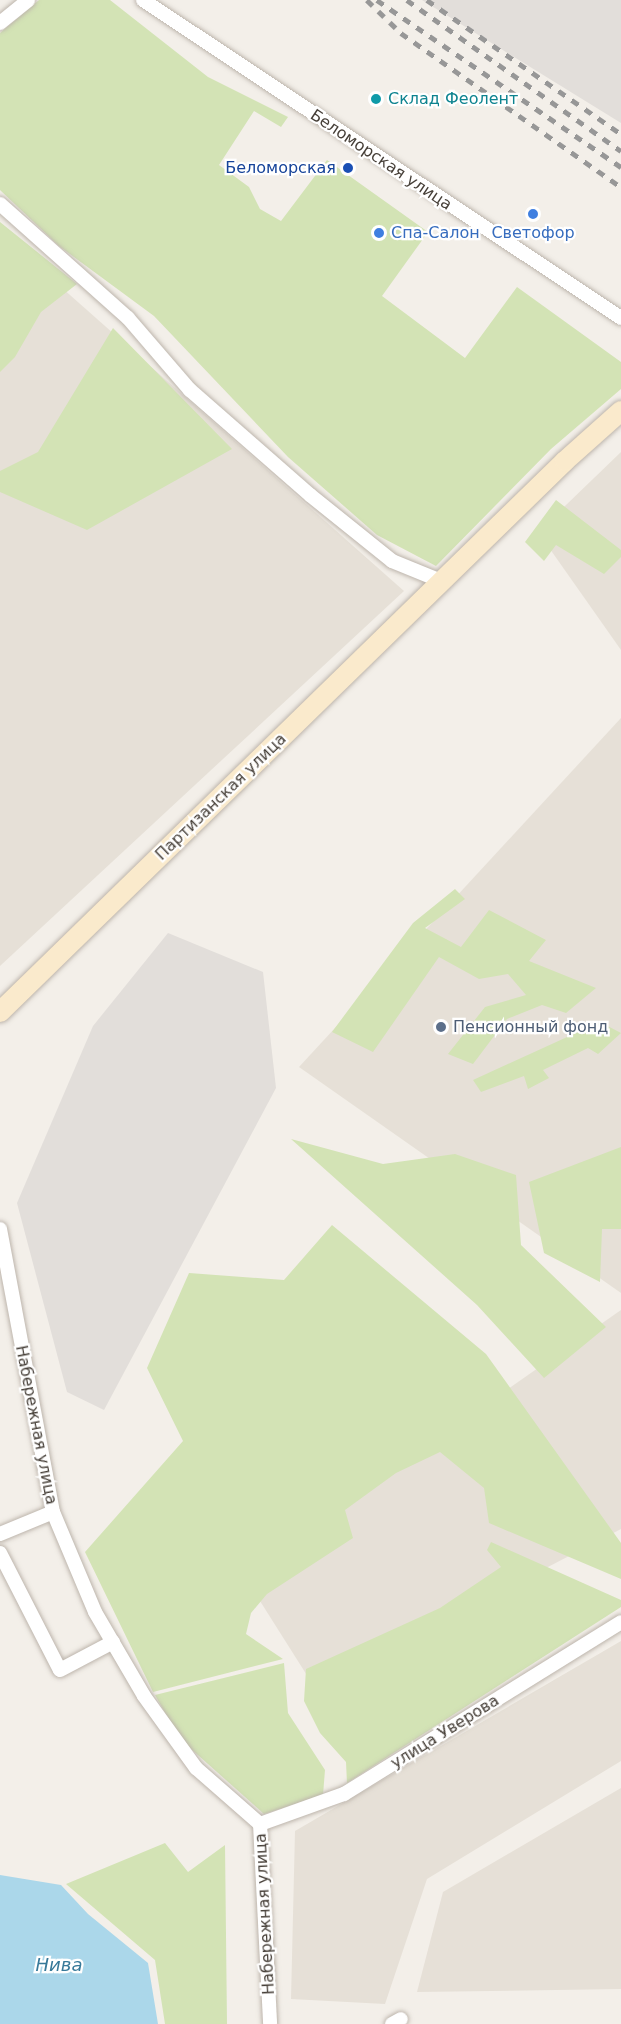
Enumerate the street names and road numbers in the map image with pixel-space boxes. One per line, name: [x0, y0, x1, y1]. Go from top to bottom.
street label: Беломорская улица: [307, 105, 455, 215]
street label: Партизанская улица: [152, 730, 290, 864]
street label: Набережная улица: [11, 1344, 61, 1506]
street label: улица Уверова: [387, 1691, 503, 1773]
street label: Набережная улица: [251, 1833, 279, 1995]

